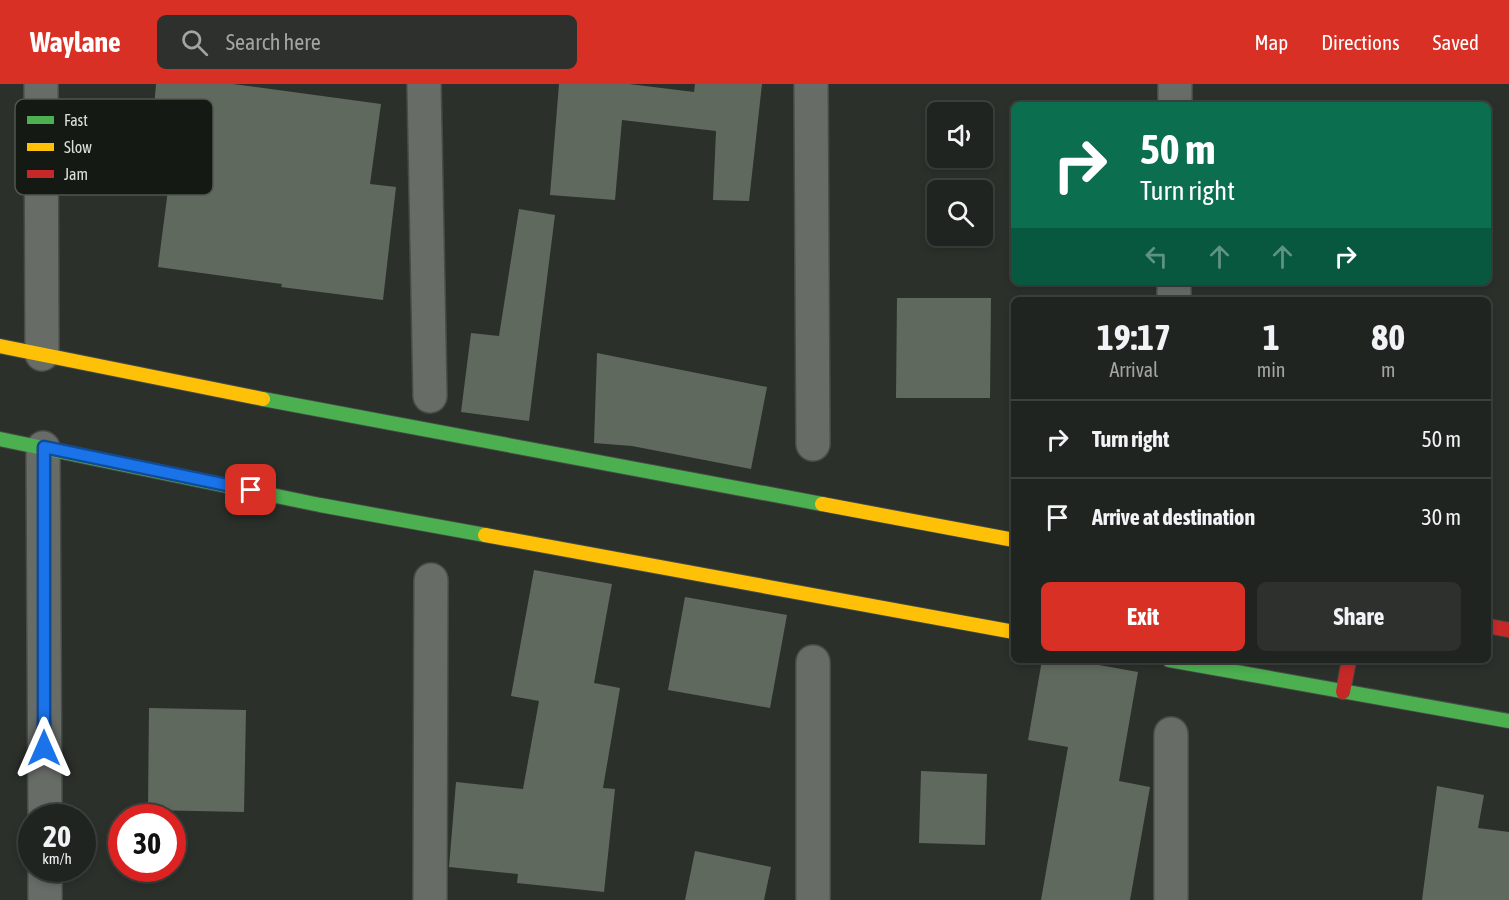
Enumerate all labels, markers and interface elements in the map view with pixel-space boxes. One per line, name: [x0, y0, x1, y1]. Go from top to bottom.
search box: [157, 15, 577, 69]
text: Waylane: [30, 26, 121, 58]
icon: search: [178, 26, 211, 59]
text: Search here: [226, 29, 321, 55]
text: Map: [1254, 30, 1288, 54]
text: Directions: [1321, 30, 1400, 54]
text: Saved: [1433, 30, 1479, 54]
legend: [15, 99, 213, 195]
map controls: [927, 102, 993, 246]
button: sound: [927, 102, 993, 168]
text: Fast: [64, 111, 88, 129]
text: 50 m: [1140, 125, 1215, 173]
icon: right: [1041, 126, 1119, 204]
text: Slow: [64, 138, 92, 156]
text: Jam: [64, 165, 88, 183]
text: Turn right: [1140, 175, 1235, 206]
button: search: [927, 180, 993, 246]
icon: left: [1140, 240, 1173, 273]
icon: ahead: [1203, 240, 1236, 273]
icon: ahead: [1266, 240, 1299, 273]
icon: right: [1329, 240, 1362, 273]
text: 19:17: [1097, 316, 1171, 358]
text: 1: [1263, 316, 1280, 358]
text: 80: [1371, 316, 1405, 358]
text: Arrival: [1109, 358, 1158, 381]
text: min: [1257, 358, 1285, 381]
text: m: [1381, 358, 1395, 381]
icon: right: [1041, 423, 1074, 456]
text: Turn right: [1092, 426, 1169, 452]
text: 50 m: [1421, 426, 1461, 452]
pin: [225, 464, 276, 515]
icon: arrive: [234, 473, 267, 506]
icon: arrive: [1041, 501, 1074, 534]
text: Arrive at destination: [1092, 504, 1255, 530]
text: 30 m: [1421, 504, 1461, 530]
button: Exit: [1041, 582, 1245, 651]
button: Share: [1257, 582, 1461, 651]
position arrow: [12, 716, 76, 780]
speed limit sign: 30: [108, 804, 186, 882]
text: 20: [43, 819, 71, 853]
text: km/h: [42, 850, 72, 867]

